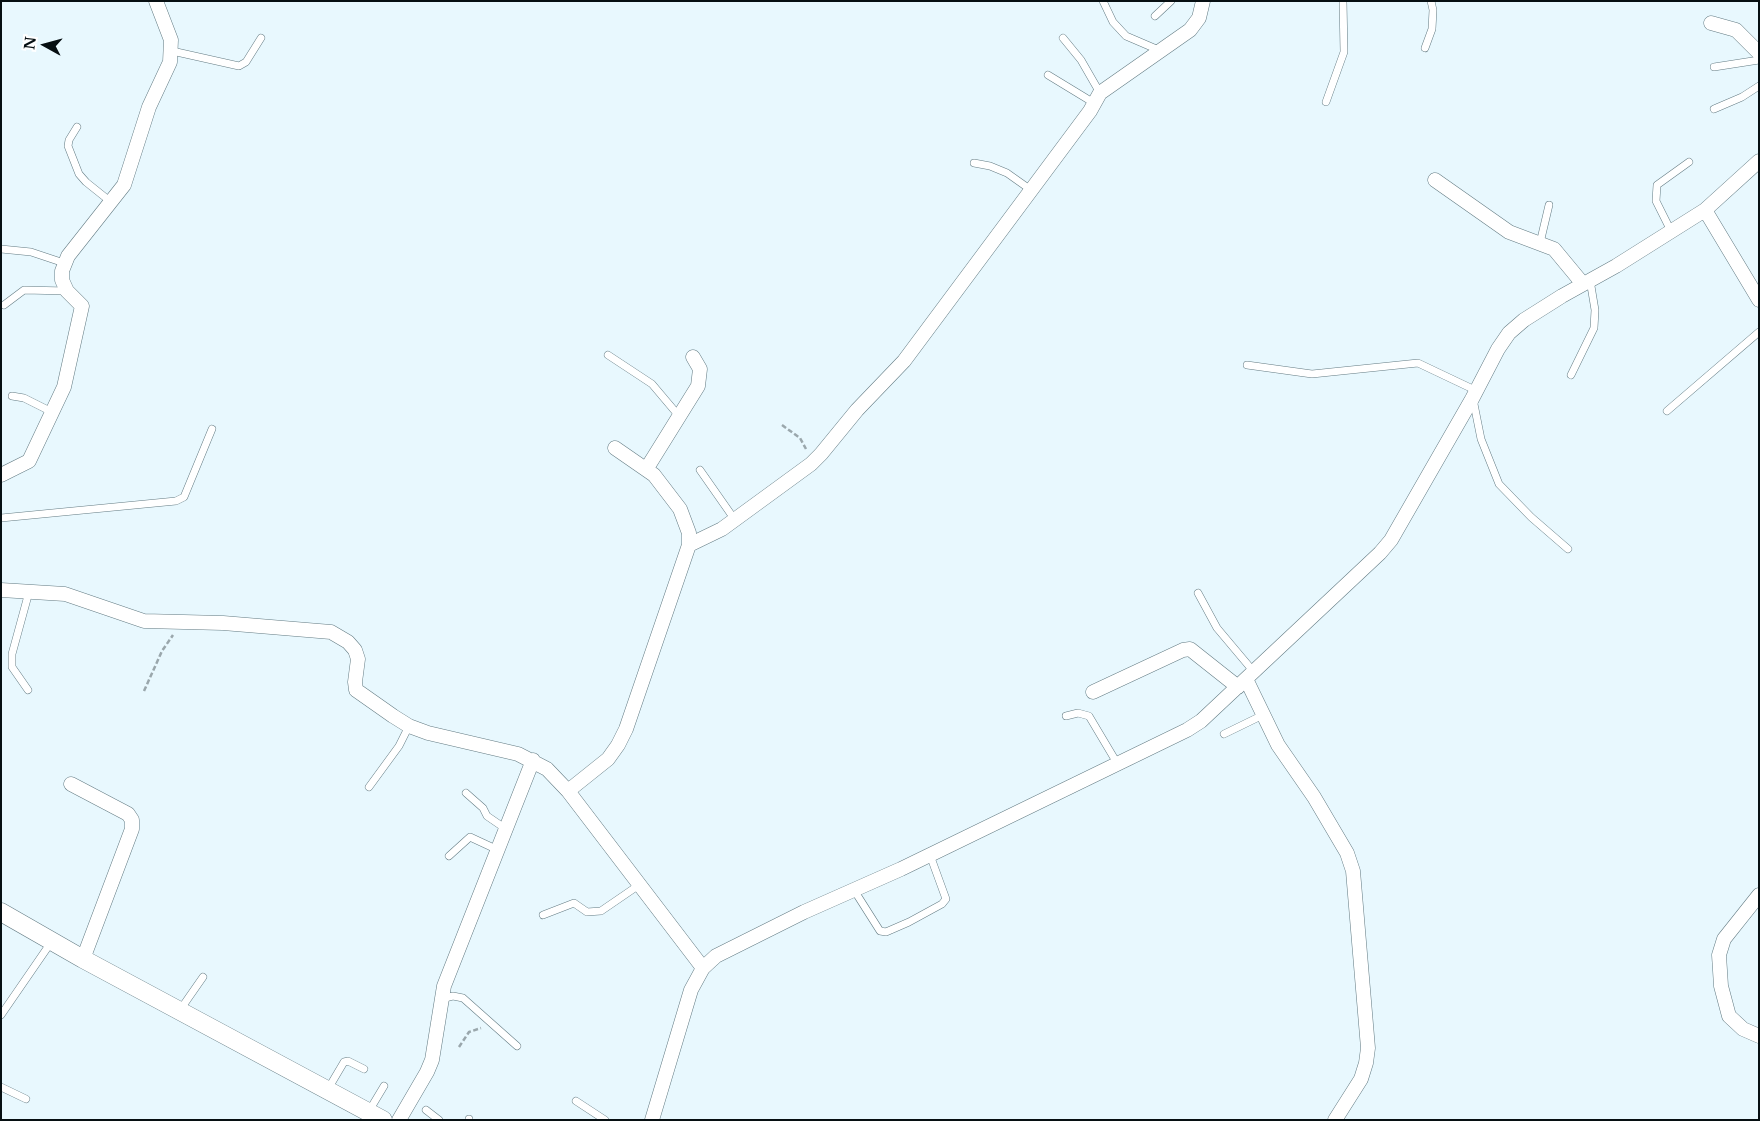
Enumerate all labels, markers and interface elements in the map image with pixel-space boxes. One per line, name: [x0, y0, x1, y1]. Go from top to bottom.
north arrow: [20, 20, 70, 70]
text: N: [20, 36, 40, 51]

